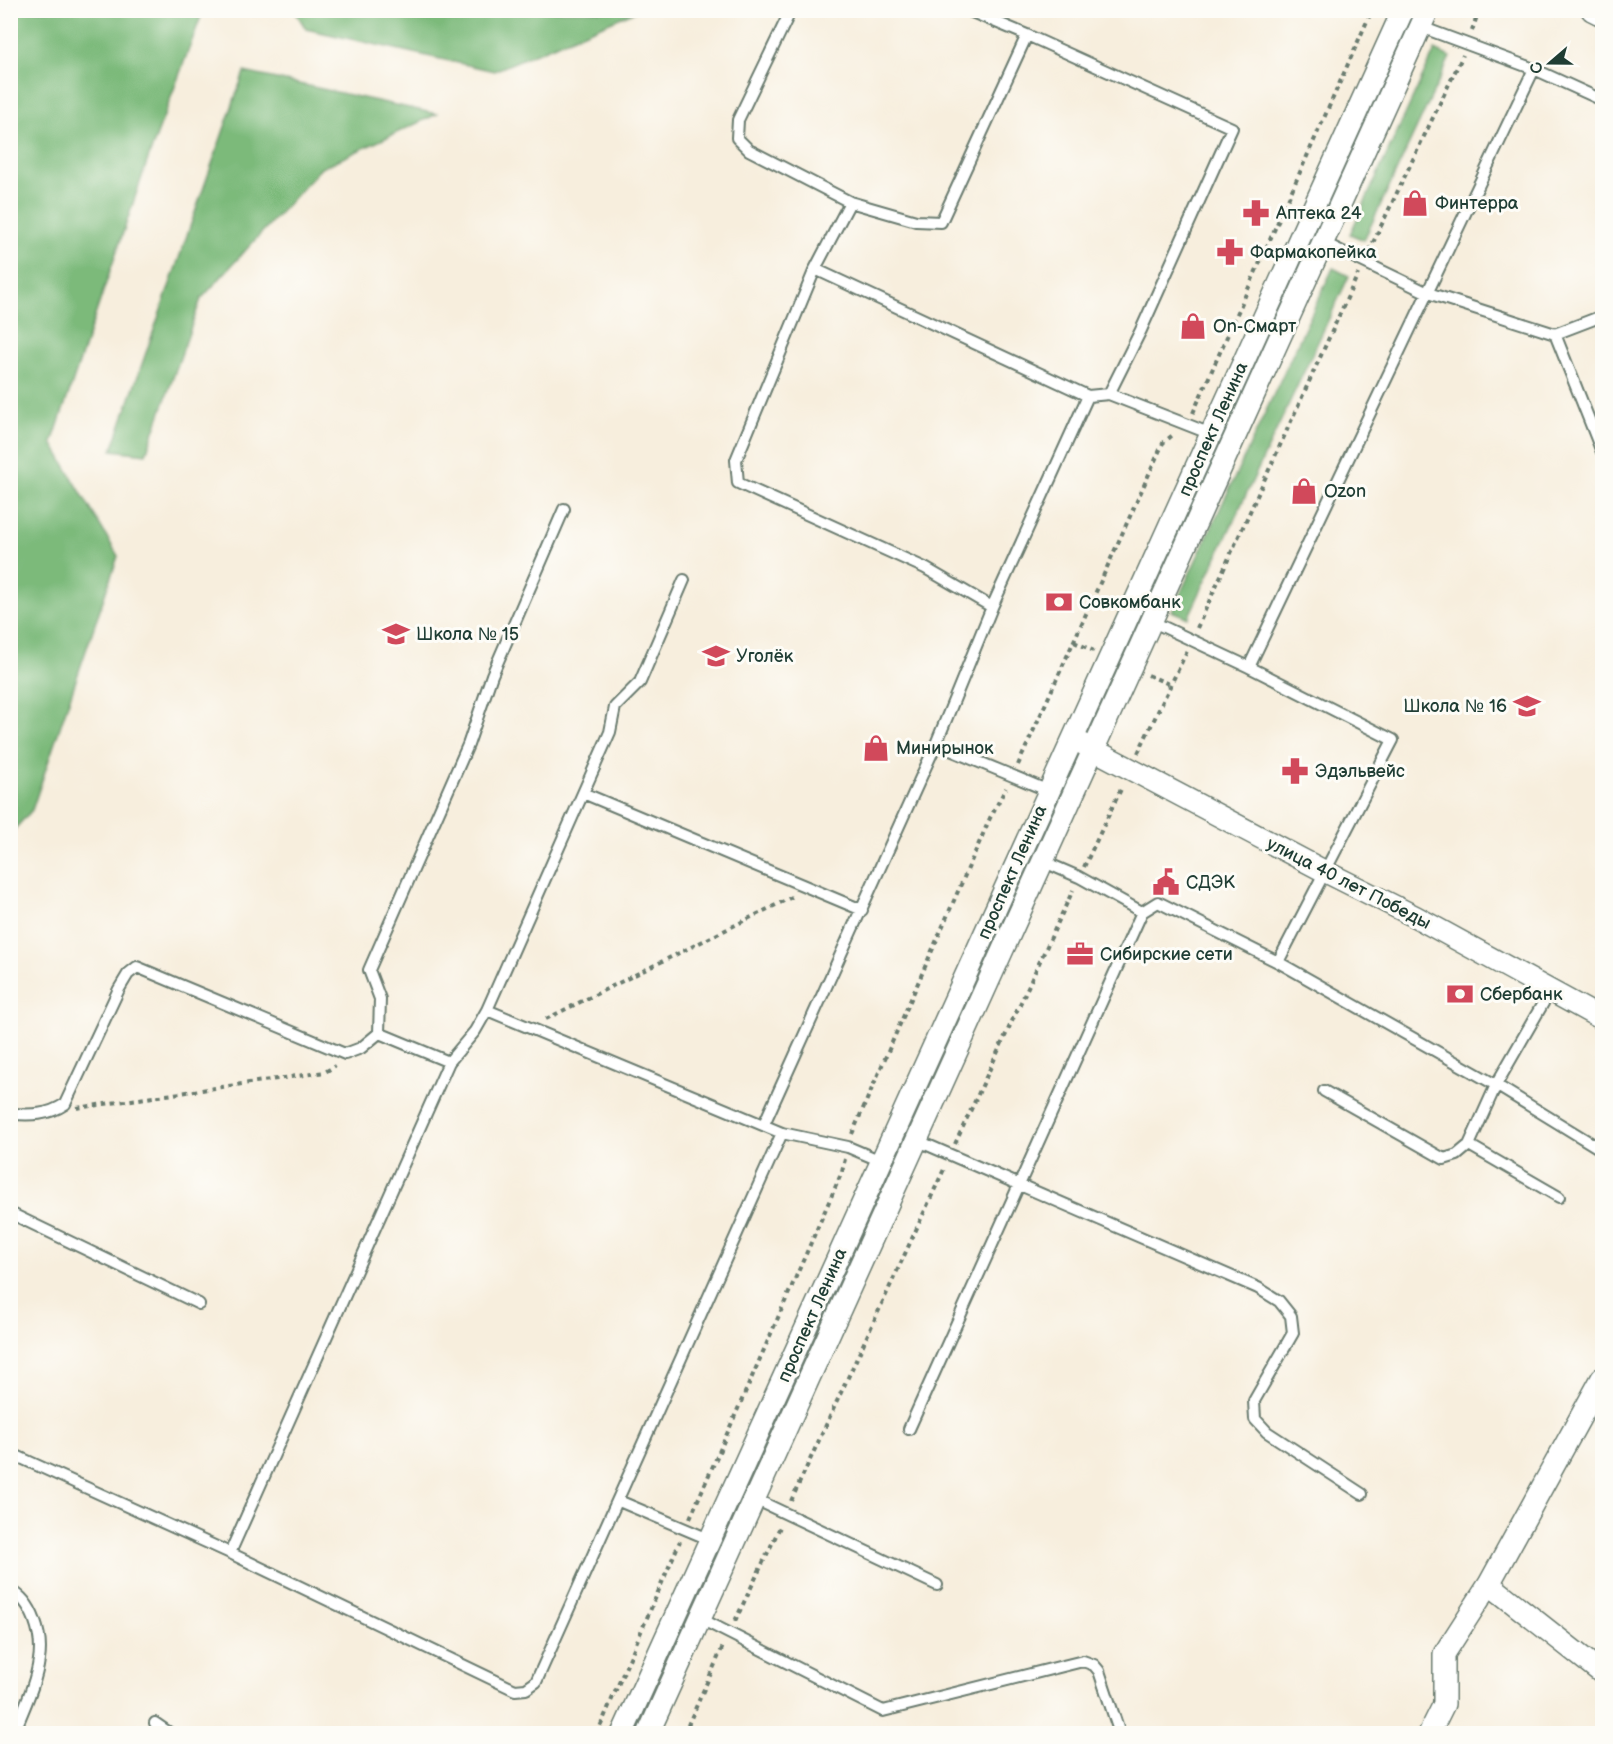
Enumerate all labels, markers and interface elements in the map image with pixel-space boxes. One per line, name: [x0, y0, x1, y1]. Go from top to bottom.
north arrow: [1520, 33, 1580, 93]
text: С: [1526, 59, 1548, 76]
shop icon: Финтерра: [1400, 188, 1430, 218]
place label: Финтерра: [1435, 193, 1519, 214]
pharmacy icon: Аптека 24: [1241, 198, 1271, 228]
place label: Аптека 24: [1275, 203, 1362, 224]
pharmacy icon: Фармакопейка: [1215, 237, 1245, 267]
place label: Фармакопейка: [1250, 242, 1377, 263]
shop icon: On-Смарт: [1178, 311, 1208, 341]
place label: On-Смарт: [1213, 316, 1297, 337]
street label: проспект Ленина: [1174, 359, 1253, 500]
shop icon: Ozon: [1289, 476, 1319, 506]
place label: Ozon: [1324, 481, 1366, 502]
bank icon: Совкомбанк: [1044, 587, 1074, 617]
place label: Совкомбанк: [1079, 592, 1181, 613]
school or university icon: Школа № 15: [381, 619, 411, 649]
place label: Школа № 15: [416, 624, 519, 645]
school or university icon: Уголёк: [701, 641, 731, 671]
place label: Уголёк: [736, 646, 794, 667]
school or university icon: Школа № 16: [1512, 691, 1542, 721]
place label: Школа № 16: [1403, 696, 1507, 717]
shop icon: Минирынок: [861, 733, 891, 763]
place label: Минирынок: [896, 738, 994, 759]
pharmacy icon: Эдэльвейс: [1280, 756, 1310, 786]
place label: Эдэльвейс: [1315, 761, 1405, 782]
street label: проспект Ленина: [973, 802, 1052, 943]
street label: улица 40 лет Победы: [1263, 833, 1434, 934]
public building icon: СДЭК: [1151, 867, 1181, 897]
place label: СДЭК: [1186, 872, 1235, 893]
office icon: Сибирские сети: [1065, 939, 1095, 969]
place label: Сибирские сети: [1100, 944, 1233, 965]
bank icon: Сбербанк: [1445, 979, 1475, 1009]
place label: Сбербанк: [1480, 984, 1563, 1005]
street label: проспект Ленина: [773, 1245, 852, 1386]

